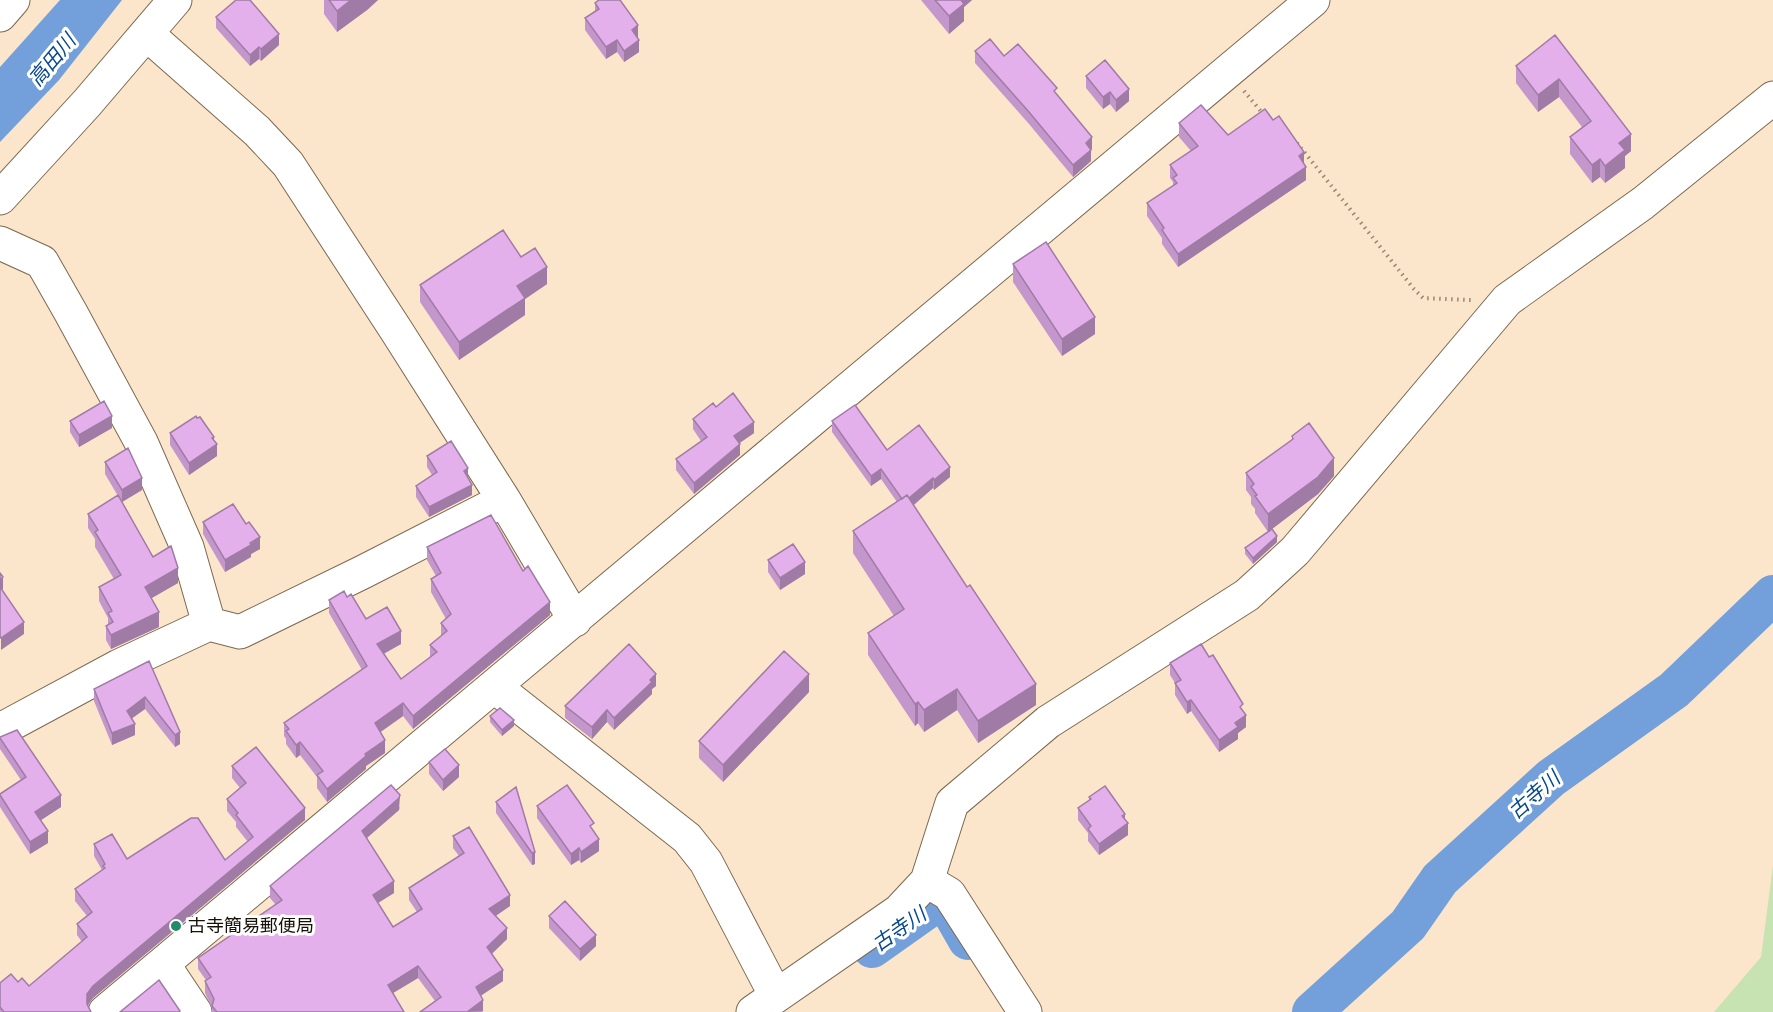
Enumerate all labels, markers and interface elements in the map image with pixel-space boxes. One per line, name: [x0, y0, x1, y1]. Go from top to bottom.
water label: 高田川: [22, 26, 83, 91]
water label: 古寺川: [1502, 763, 1567, 824]
water label: 古寺川: [866, 899, 933, 957]
place label: 古寺簡易郵便局: [188, 913, 314, 937]
marker: 古寺簡易郵便局: [169, 919, 183, 933]

